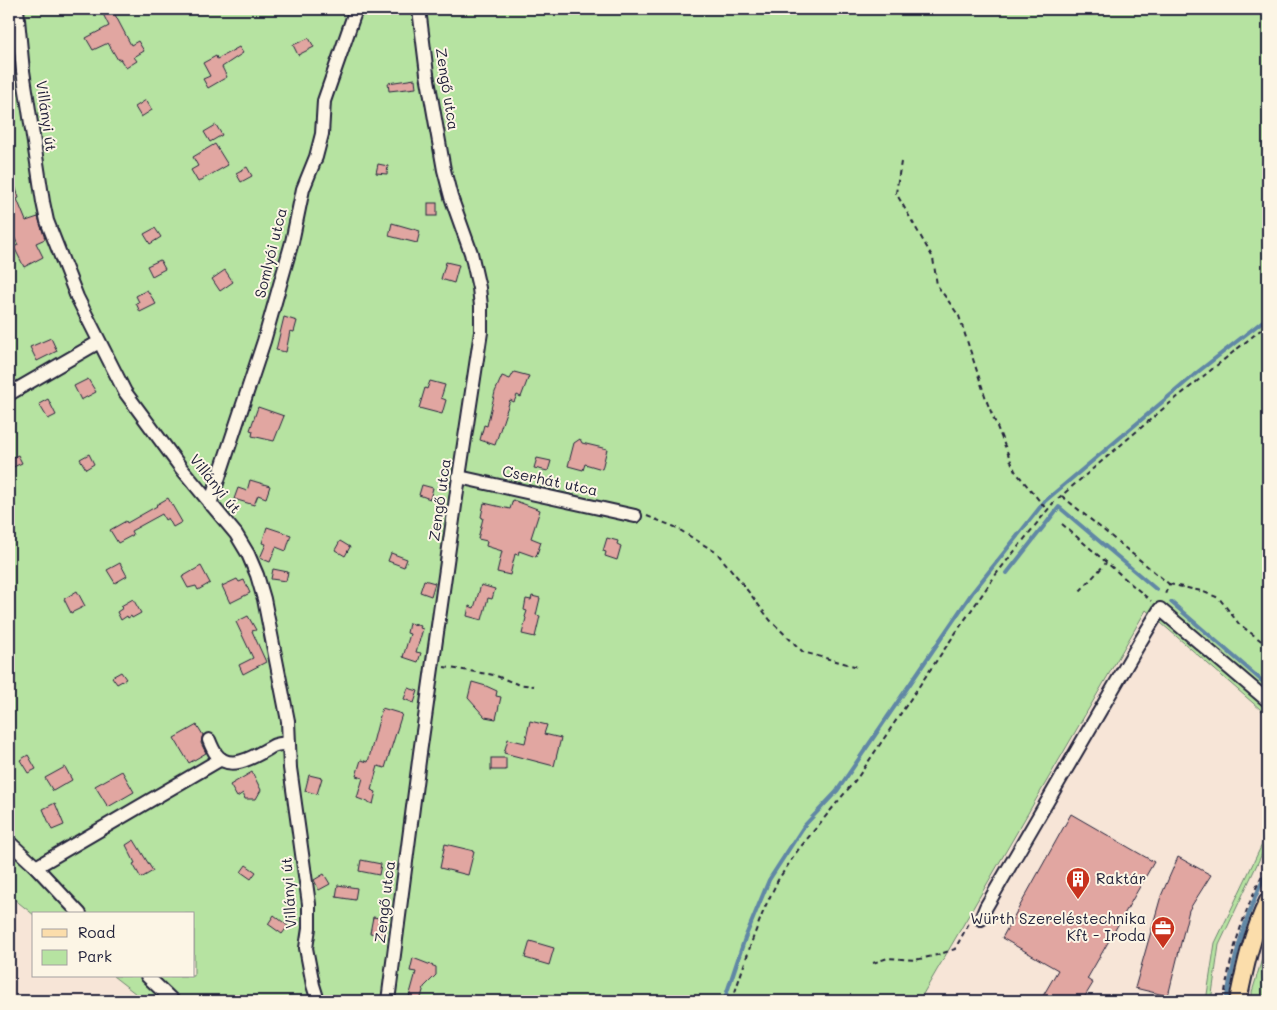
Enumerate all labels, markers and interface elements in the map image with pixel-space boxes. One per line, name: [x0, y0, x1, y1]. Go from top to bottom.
street label: Zengő utca: [432, 46, 464, 131]
street label: Villányi út: [32, 79, 62, 153]
street label: Somlyói utca: [249, 206, 291, 300]
street label: Villányi út: [186, 449, 246, 517]
street label: Zengő utca: [423, 457, 455, 542]
street label: Cserhát utca: [501, 460, 600, 500]
street label: Villányi út: [276, 857, 300, 929]
street label: Zengő utca: [369, 859, 399, 944]
building icon: Raktár: [1065, 866, 1091, 900]
place label: Raktár: [1096, 868, 1146, 888]
place label: Würth Szereléstechnika Kft - Iroda: [970, 908, 1146, 945]
legend: [32, 912, 195, 978]
office icon: Würth Szereléstechnika Kft - Iroda: [1150, 915, 1176, 949]
text: Road: [78, 922, 115, 942]
text: Park: [78, 946, 112, 966]

